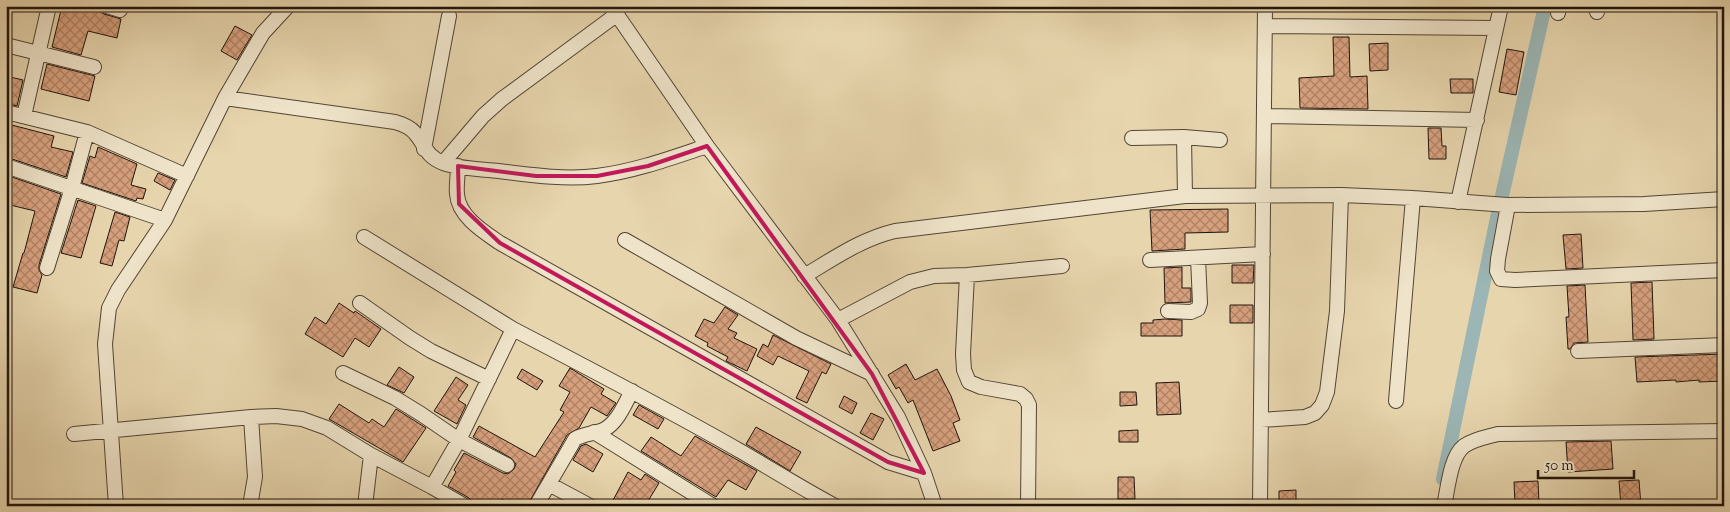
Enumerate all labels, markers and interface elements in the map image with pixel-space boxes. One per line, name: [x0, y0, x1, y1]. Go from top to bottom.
scale bar: [1538, 447, 1634, 479]
text: 50 m: [1544, 456, 1574, 477]

